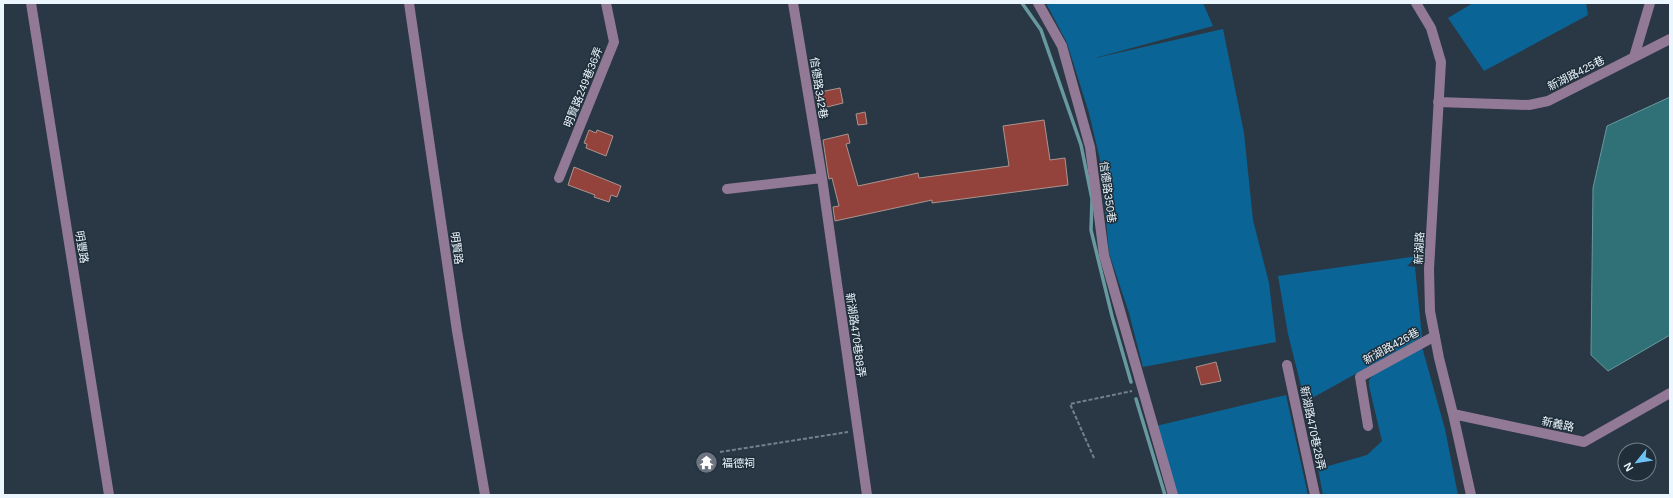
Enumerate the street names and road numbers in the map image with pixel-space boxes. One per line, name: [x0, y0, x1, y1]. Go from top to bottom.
street label: 明賢路249巷36弄: [561, 45, 605, 129]
street label: 新湖路425巷: [1545, 53, 1607, 93]
street label: 信德路342巷: [808, 56, 830, 120]
street label: 信德路350巷: [1098, 160, 1118, 224]
street label: 明豐路: [73, 230, 91, 264]
street label: 明賢路: [449, 231, 465, 265]
street label: 新湖路: [1412, 231, 1426, 265]
street label: 新湖路470巷88弄: [844, 292, 868, 378]
street label: 新湖路426巷: [1361, 326, 1421, 366]
street label: 新湖路470巷28弄: [1298, 385, 1328, 471]
street label: 新義路: [1541, 415, 1575, 433]

